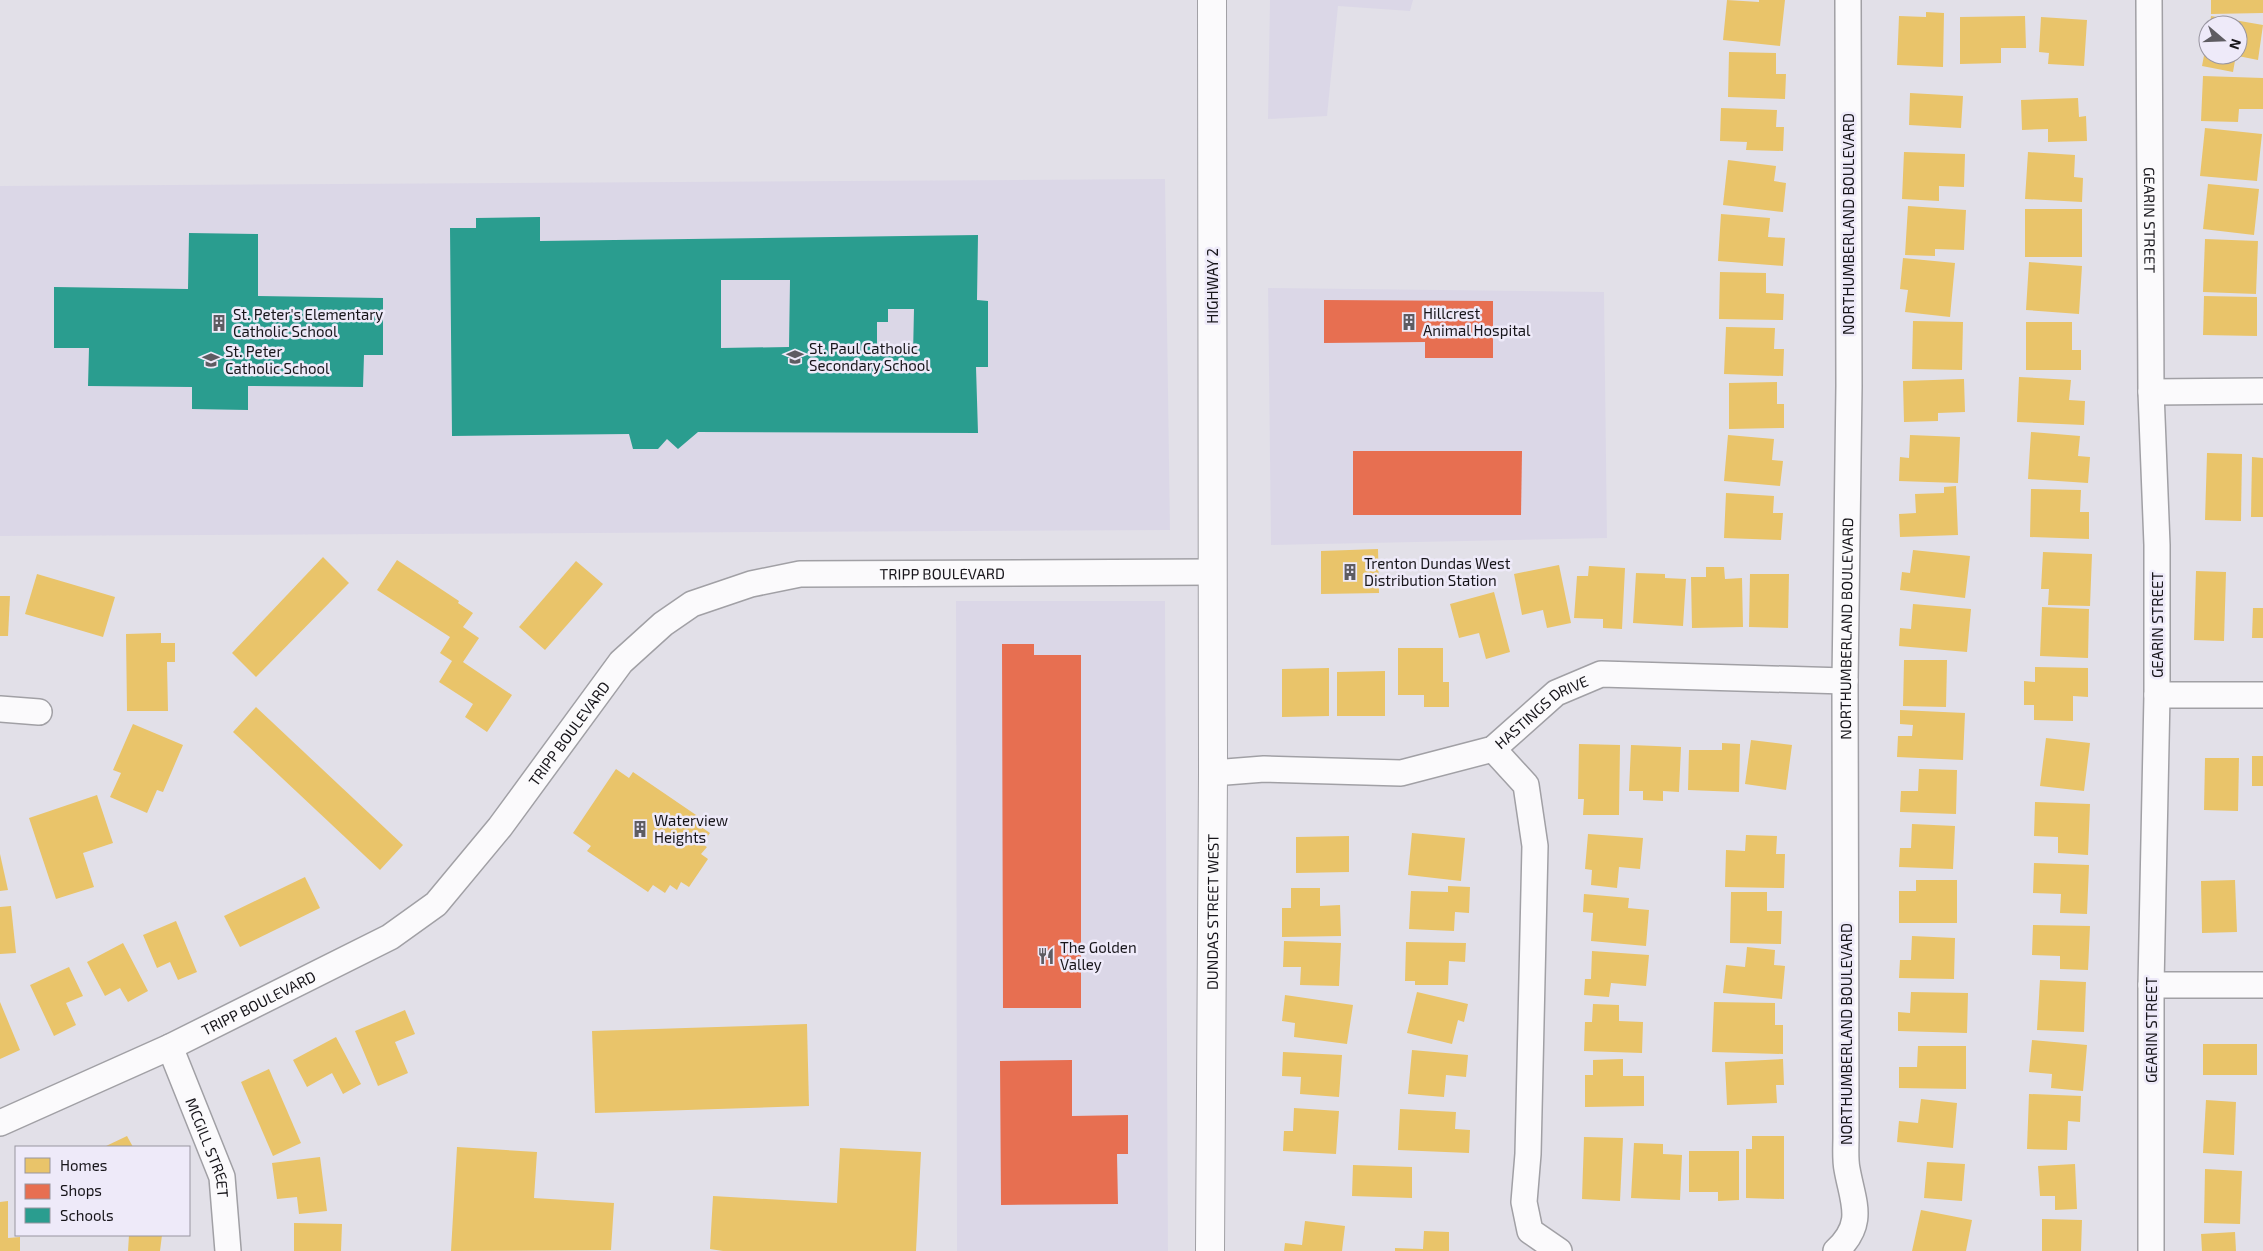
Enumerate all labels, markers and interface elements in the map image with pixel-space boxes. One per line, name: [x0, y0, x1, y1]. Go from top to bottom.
north arrow: [2198, 15, 2248, 65]
text: N: [2226, 37, 2245, 52]
street label: NORTHUMBERLAND BOULEVARD: [1839, 113, 1857, 335]
street label: GEARIN STREET: [2141, 167, 2159, 273]
street label: HIGHWAY 2: [1203, 248, 1221, 324]
place label: Hillcrest Animal Hospital: [1423, 304, 1531, 339]
place label: St. Peter's Elementary Catholic School: [233, 305, 383, 340]
building icon: Hillcrest Animal Hospital: [1399, 312, 1419, 332]
building icon: St. Peter's Elementary Catholic School: [209, 313, 229, 333]
place label: St. Paul Catholic Secondary School: [809, 339, 930, 374]
place label: St. Peter Catholic School: [225, 342, 330, 377]
school or university icon: St. Paul Catholic Secondary School: [785, 347, 805, 367]
school or university icon: St. Peter Catholic School: [201, 350, 221, 370]
street label: NORTHUMBERLAND BOULEVARD: [1836, 517, 1856, 740]
place label: Trenton Dundas West Distribution Station: [1364, 554, 1511, 589]
building icon: Trenton Dundas West Distribution Station: [1340, 562, 1360, 582]
street label: TRIPP BOULEVARD: [880, 564, 1005, 583]
street label: GEARIN STREET: [2148, 572, 2166, 678]
street label: HASTINGS DRIVE: [1491, 672, 1591, 752]
street label: TRIPP BOULEVARD: [524, 677, 613, 789]
place label: Waterview Heights: [654, 811, 728, 846]
building icon: Waterview Heights: [630, 819, 650, 839]
street label: DUNDAS STREET WEST: [1203, 834, 1222, 990]
street label: NORTHUMBERLAND BOULEVARD: [1837, 923, 1855, 1145]
place label: The Golden Valley: [1060, 938, 1137, 973]
restaurant icon: The Golden Valley: [1036, 946, 1056, 966]
street label: TRIPP BOULEVARD: [198, 967, 319, 1039]
street label: GEARIN STREET: [2142, 977, 2160, 1083]
street label: MCGILL STREET: [182, 1095, 233, 1199]
legend: [15, 1146, 190, 1236]
text: Homes: [60, 1156, 107, 1174]
text: Shops: [60, 1181, 102, 1199]
text: Schools: [60, 1206, 114, 1224]

